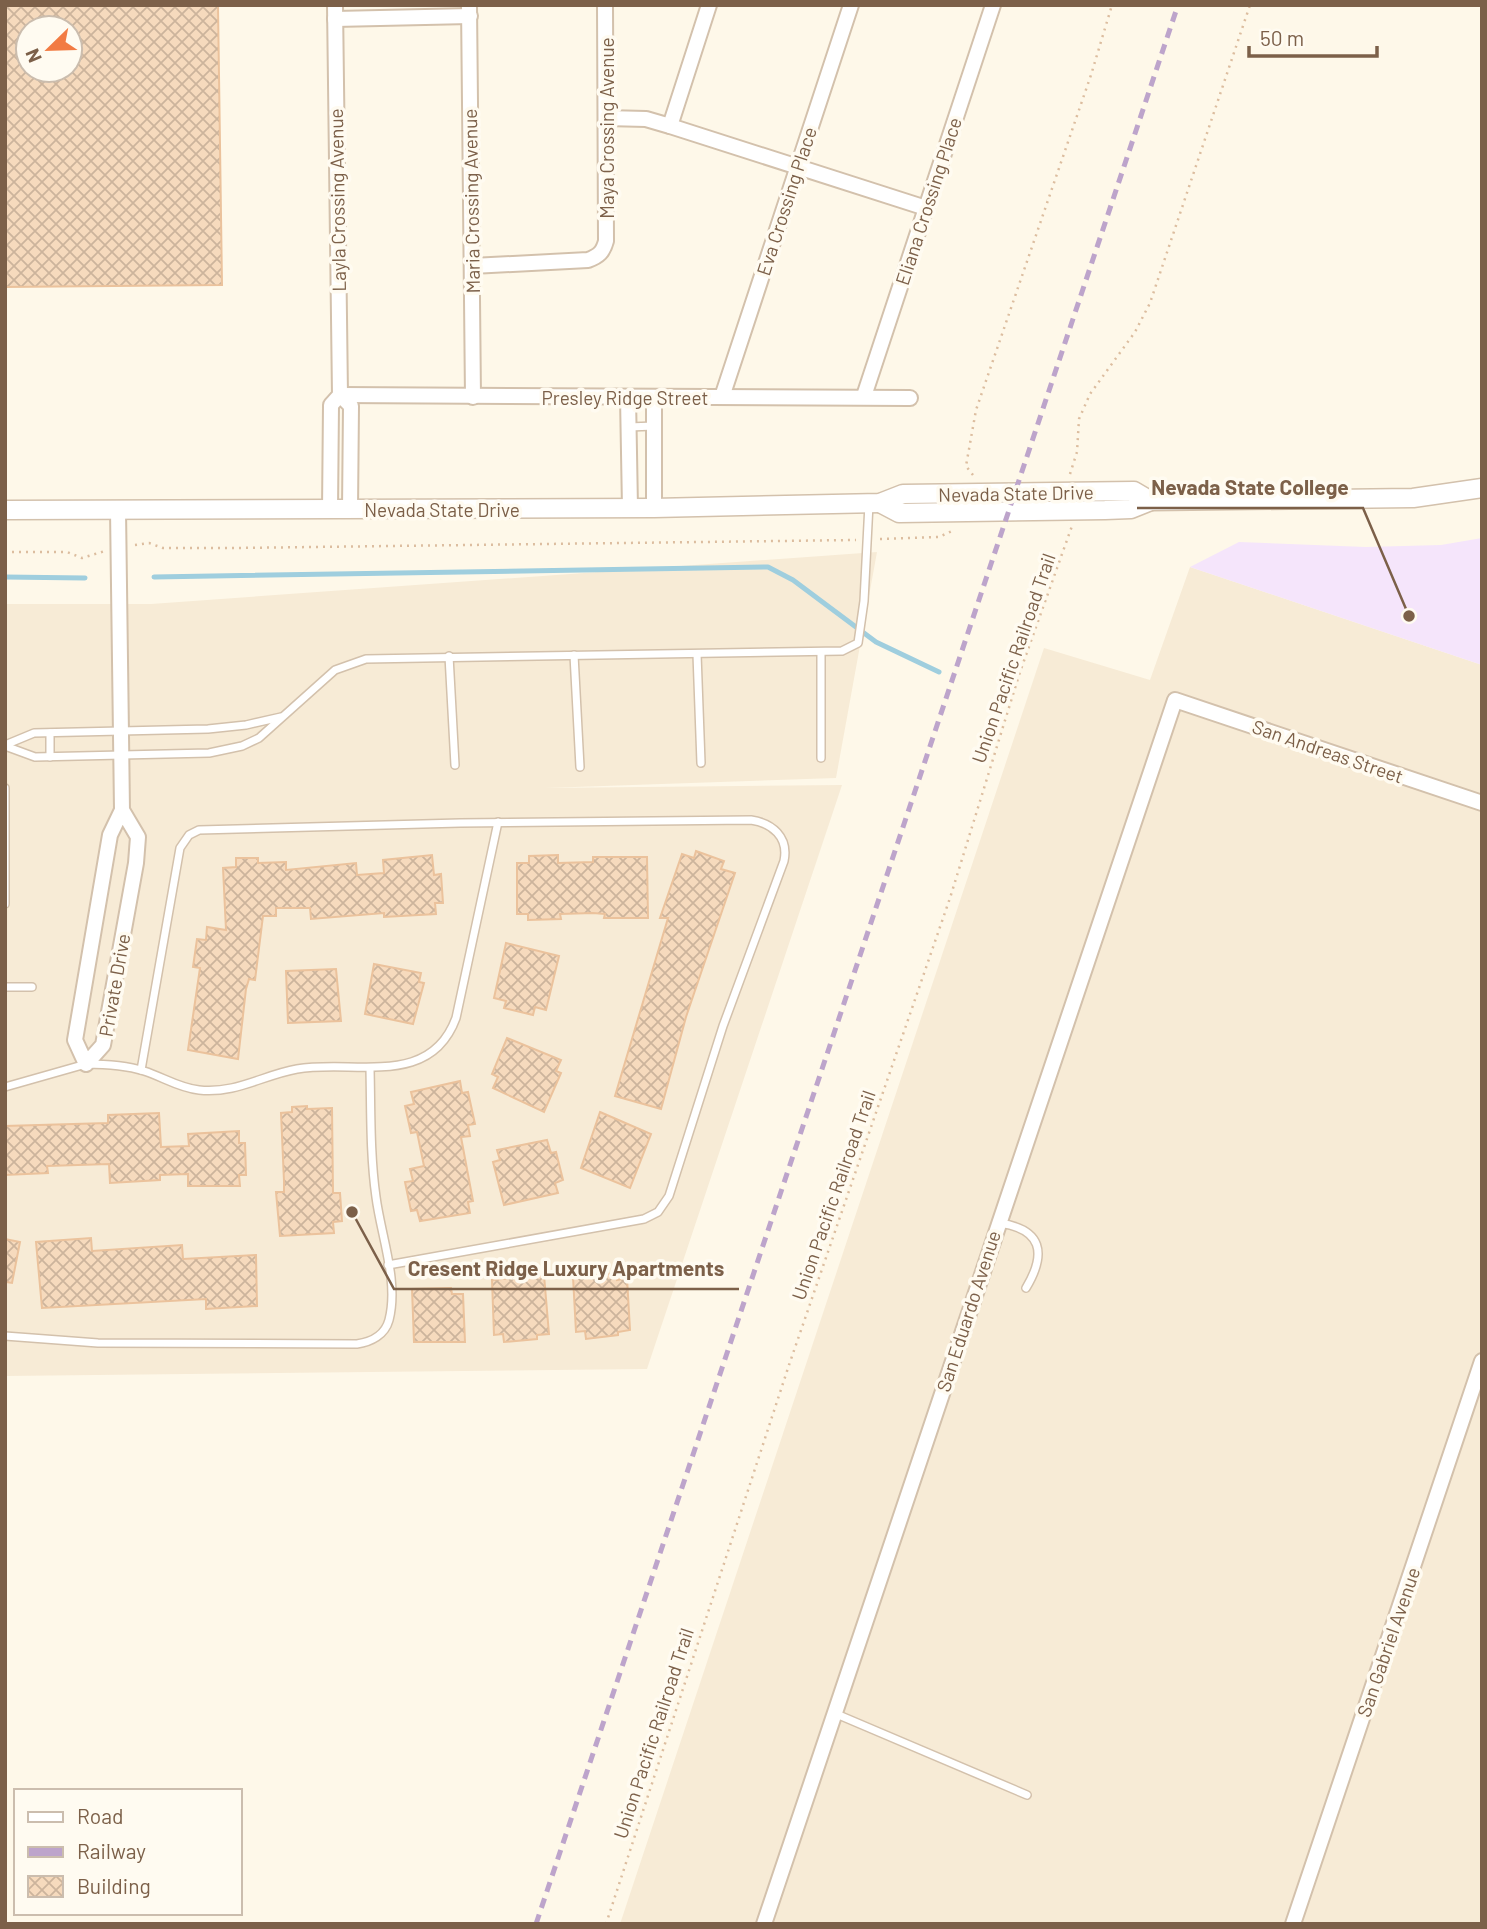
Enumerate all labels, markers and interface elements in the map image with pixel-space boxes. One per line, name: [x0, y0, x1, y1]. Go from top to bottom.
north arrow: [14, 14, 84, 84]
scale bar: [1249, 14, 1377, 58]
text: 50 m: [1260, 25, 1304, 50]
street label: Maya Crossing Avenue: [595, 37, 618, 219]
text: N: [20, 46, 46, 66]
street label: Layla Crossing Avenue: [324, 108, 350, 292]
street label: Maria Crossing Avenue: [458, 108, 484, 294]
street label: Eliana Crossing Place: [890, 114, 966, 288]
street label: Eva Crossing Place: [751, 124, 821, 278]
street label: Presley Ridge Street: [542, 386, 708, 409]
callout: Nevada State College: [1137, 466, 1363, 508]
text: Nevada State College: [1151, 474, 1349, 499]
street label: Nevada State Drive: [938, 480, 1094, 506]
street label: Nevada State Drive: [364, 498, 520, 521]
street label: Union Pacific Railroad Trail: [966, 550, 1060, 766]
street label: San Andreas Street: [1249, 714, 1407, 788]
street label: Private Drive: [94, 932, 134, 1038]
street label: Union Pacific Railroad Trail: [786, 1087, 880, 1303]
street label: San Eduardo Avenue: [931, 1227, 1005, 1395]
callout: Cresent Ridge Luxury Apartments: [394, 1247, 739, 1289]
text: Cresent Ridge Luxury Apartments: [408, 1255, 724, 1280]
street label: San Gabriel Avenue: [1352, 1564, 1424, 1720]
street label: Union Pacific Railroad Trail: [608, 1625, 698, 1841]
legend: [14, 1789, 242, 1915]
text: Road: [77, 1803, 123, 1828]
text: Railway: [77, 1838, 146, 1863]
text: Building: [77, 1873, 151, 1898]

